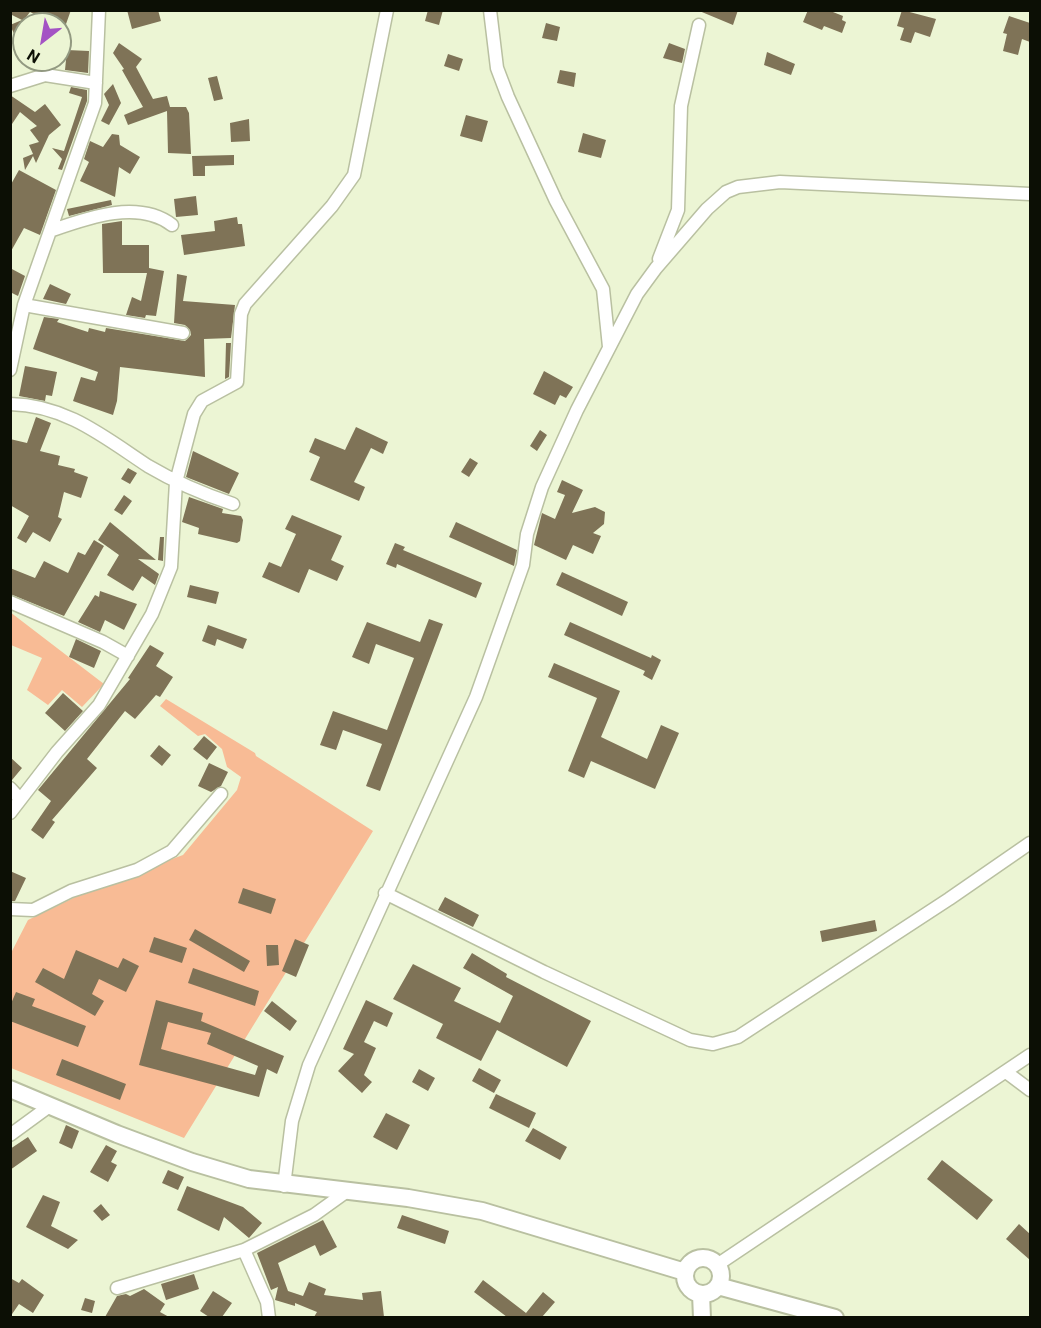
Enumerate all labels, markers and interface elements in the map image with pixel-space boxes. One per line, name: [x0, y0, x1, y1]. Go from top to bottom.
north arrow: [12, 12, 72, 72]
text: N: [24, 45, 43, 67]

